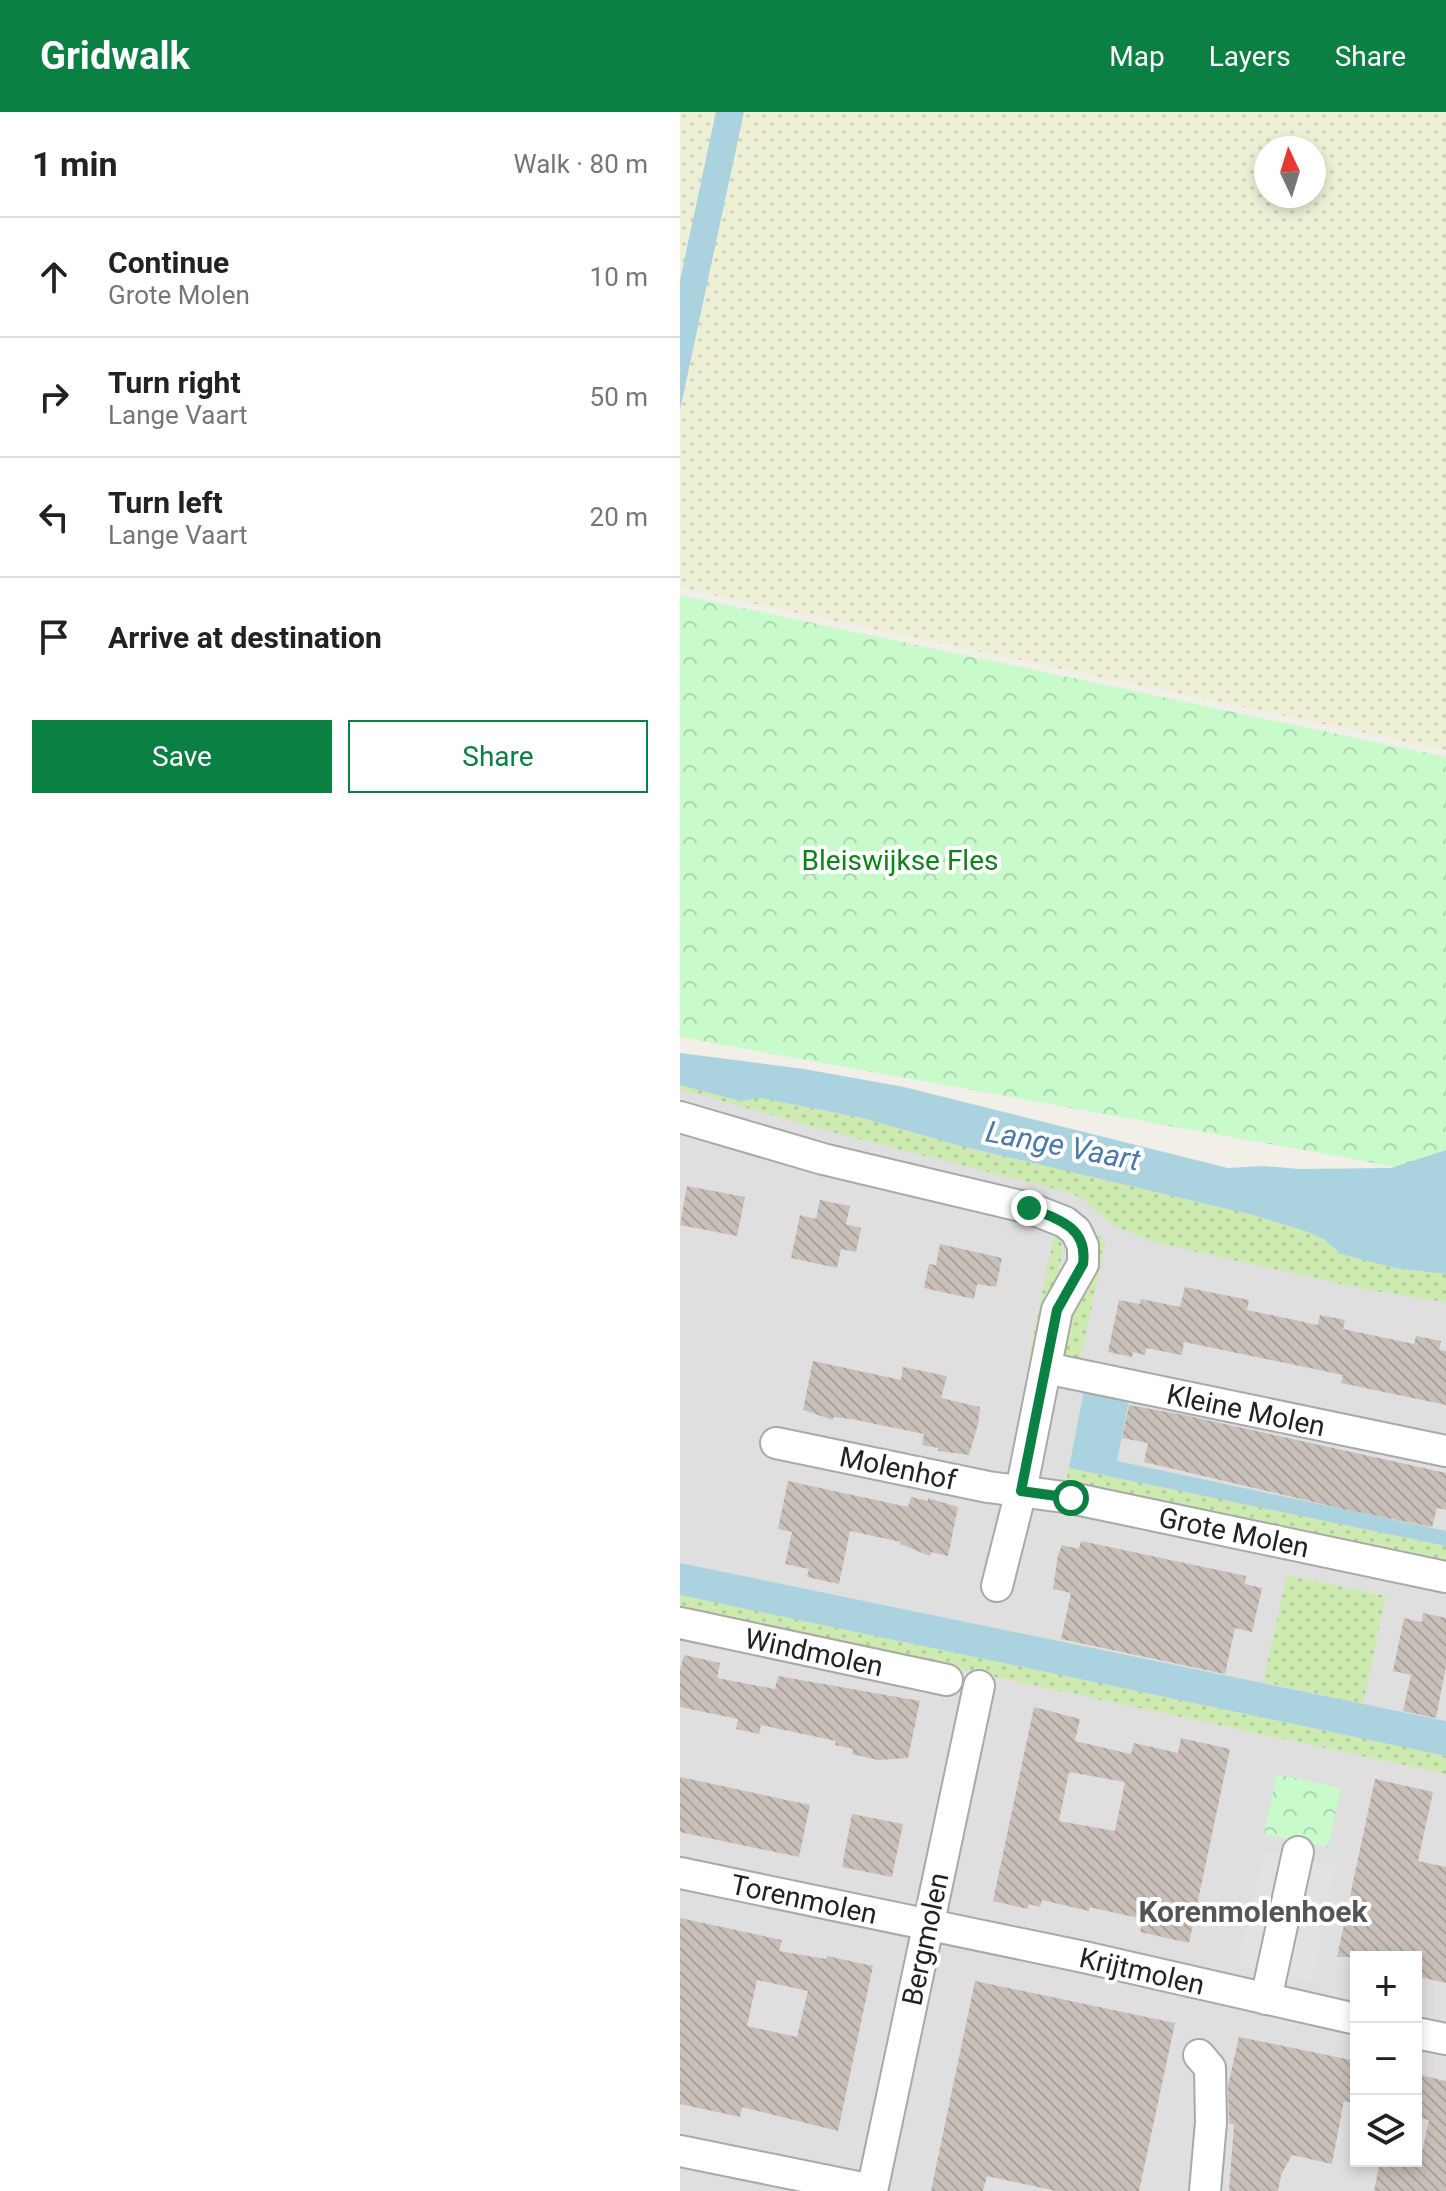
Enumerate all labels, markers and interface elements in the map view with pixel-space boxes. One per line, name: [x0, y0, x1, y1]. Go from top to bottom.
text: Gridwalk: [40, 34, 190, 78]
text: Map: [1109, 40, 1165, 73]
text: Layers: [1209, 40, 1291, 73]
text: Share: [1335, 40, 1406, 73]
north arrow: [1254, 136, 1326, 208]
text: 1 min: [32, 144, 117, 184]
text: Walk · 80 m: [514, 149, 648, 179]
text: Continue: [108, 245, 229, 280]
icon: ahead: [32, 255, 76, 299]
text: 10 m: [590, 262, 648, 292]
text: Grote Molen: [108, 280, 250, 310]
text: Turn right: [108, 365, 241, 400]
icon: right: [32, 375, 76, 419]
text: 50 m: [590, 382, 648, 412]
text: Lange Vaart: [108, 400, 248, 430]
text: Turn left: [108, 485, 223, 520]
icon: left: [32, 495, 76, 539]
text: 20 m: [590, 502, 648, 532]
text: Lange Vaart: [108, 520, 248, 550]
icon: arrive: [32, 615, 76, 659]
text: Arrive at destination: [108, 620, 382, 655]
button: Save: [32, 720, 332, 793]
button: Share: [348, 720, 648, 793]
park label: Bleiswijkse Fles: [802, 844, 998, 877]
water label: Lange Vaart: [983, 1113, 1144, 1178]
route end: [1011, 1190, 1047, 1226]
street label: Kleine Molen: [1164, 1378, 1328, 1443]
street label: Molenhof: [836, 1440, 960, 1497]
route start: [1053, 1480, 1089, 1516]
street label: Grote Molen: [1156, 1500, 1312, 1565]
street label: Windmolen: [742, 1622, 886, 1683]
street label: Torenmolen: [728, 1868, 880, 1931]
street label: Bergmolen: [895, 1870, 956, 2009]
district label: Korenmolenhoek: [1138, 1894, 1369, 1929]
street label: Krijtmolen: [1076, 1941, 1208, 2002]
map controls: [1350, 1951, 1422, 2167]
button: +: [1350, 1951, 1422, 2023]
button: −: [1350, 2023, 1422, 2095]
button: layers: [1350, 2095, 1422, 2167]

